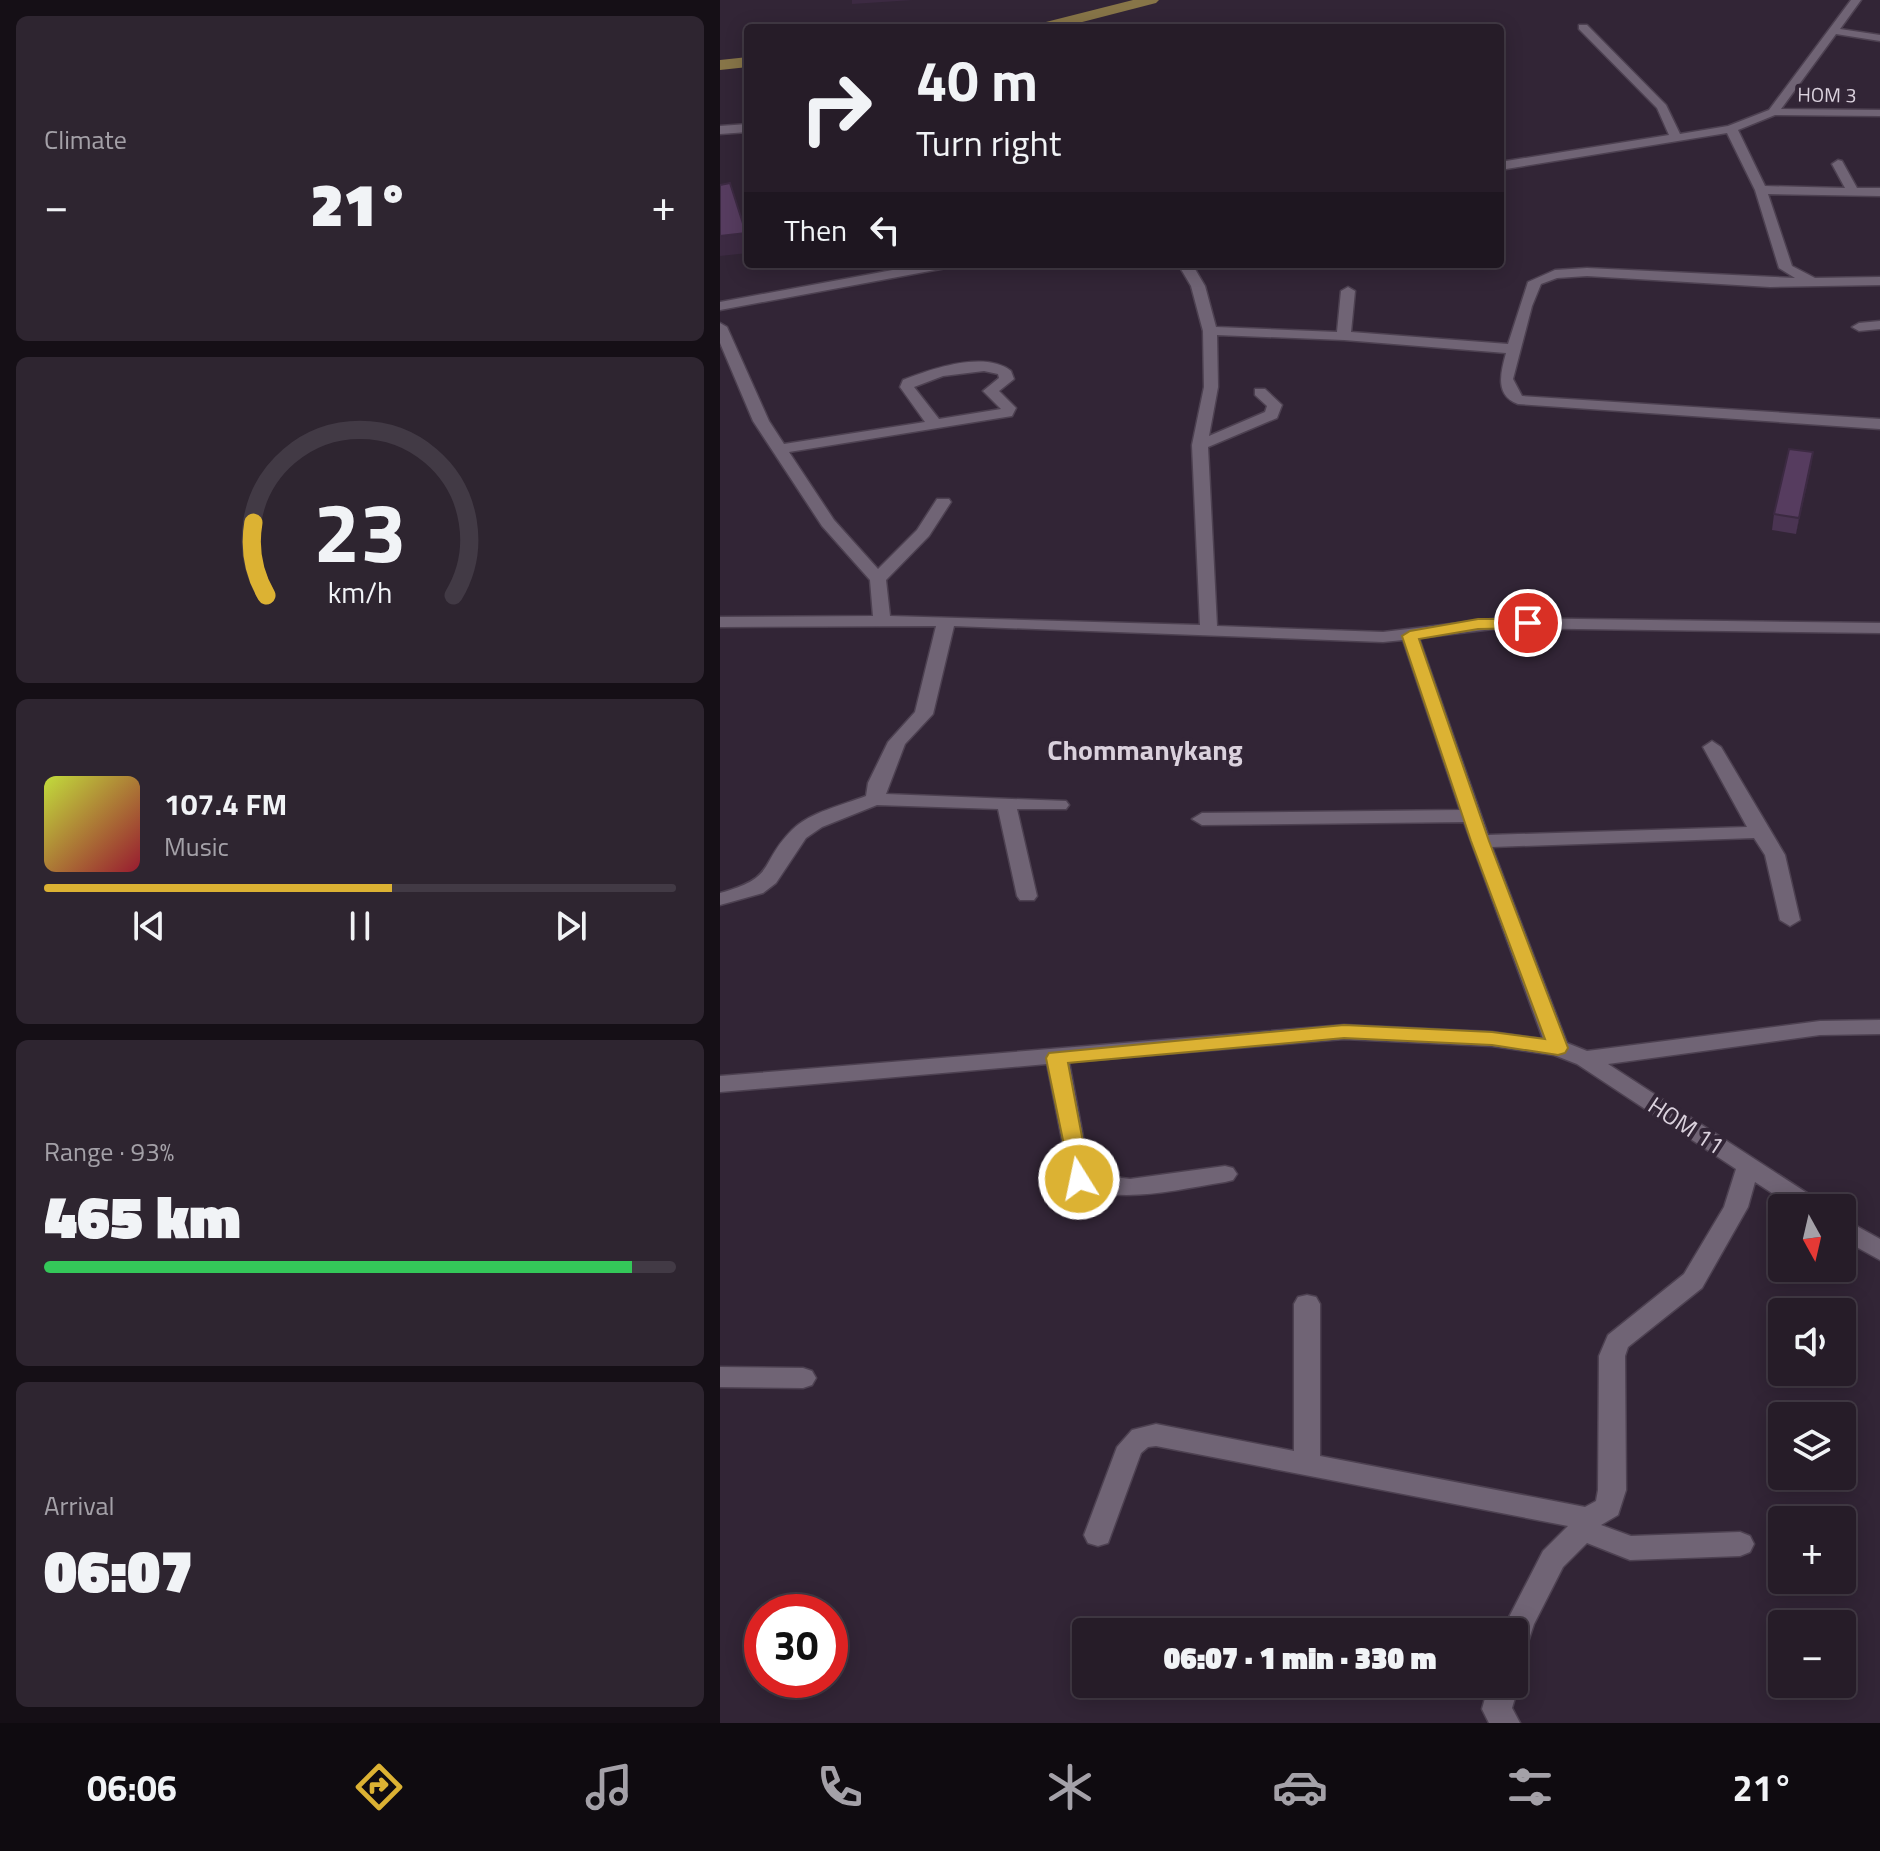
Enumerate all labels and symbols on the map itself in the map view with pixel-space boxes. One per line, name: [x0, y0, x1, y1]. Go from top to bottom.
street label: HOM 3: [1797, 78, 1857, 111]
pin: [1494, 589, 1562, 657]
district label: Chommanykang: [1047, 728, 1243, 771]
street label: HOM 11: [1641, 1087, 1732, 1163]
position arrow: [1037, 1137, 1121, 1221]
north arrow: [1768, 1194, 1856, 1282]
speed limit sign: 30: [744, 1594, 848, 1698]

